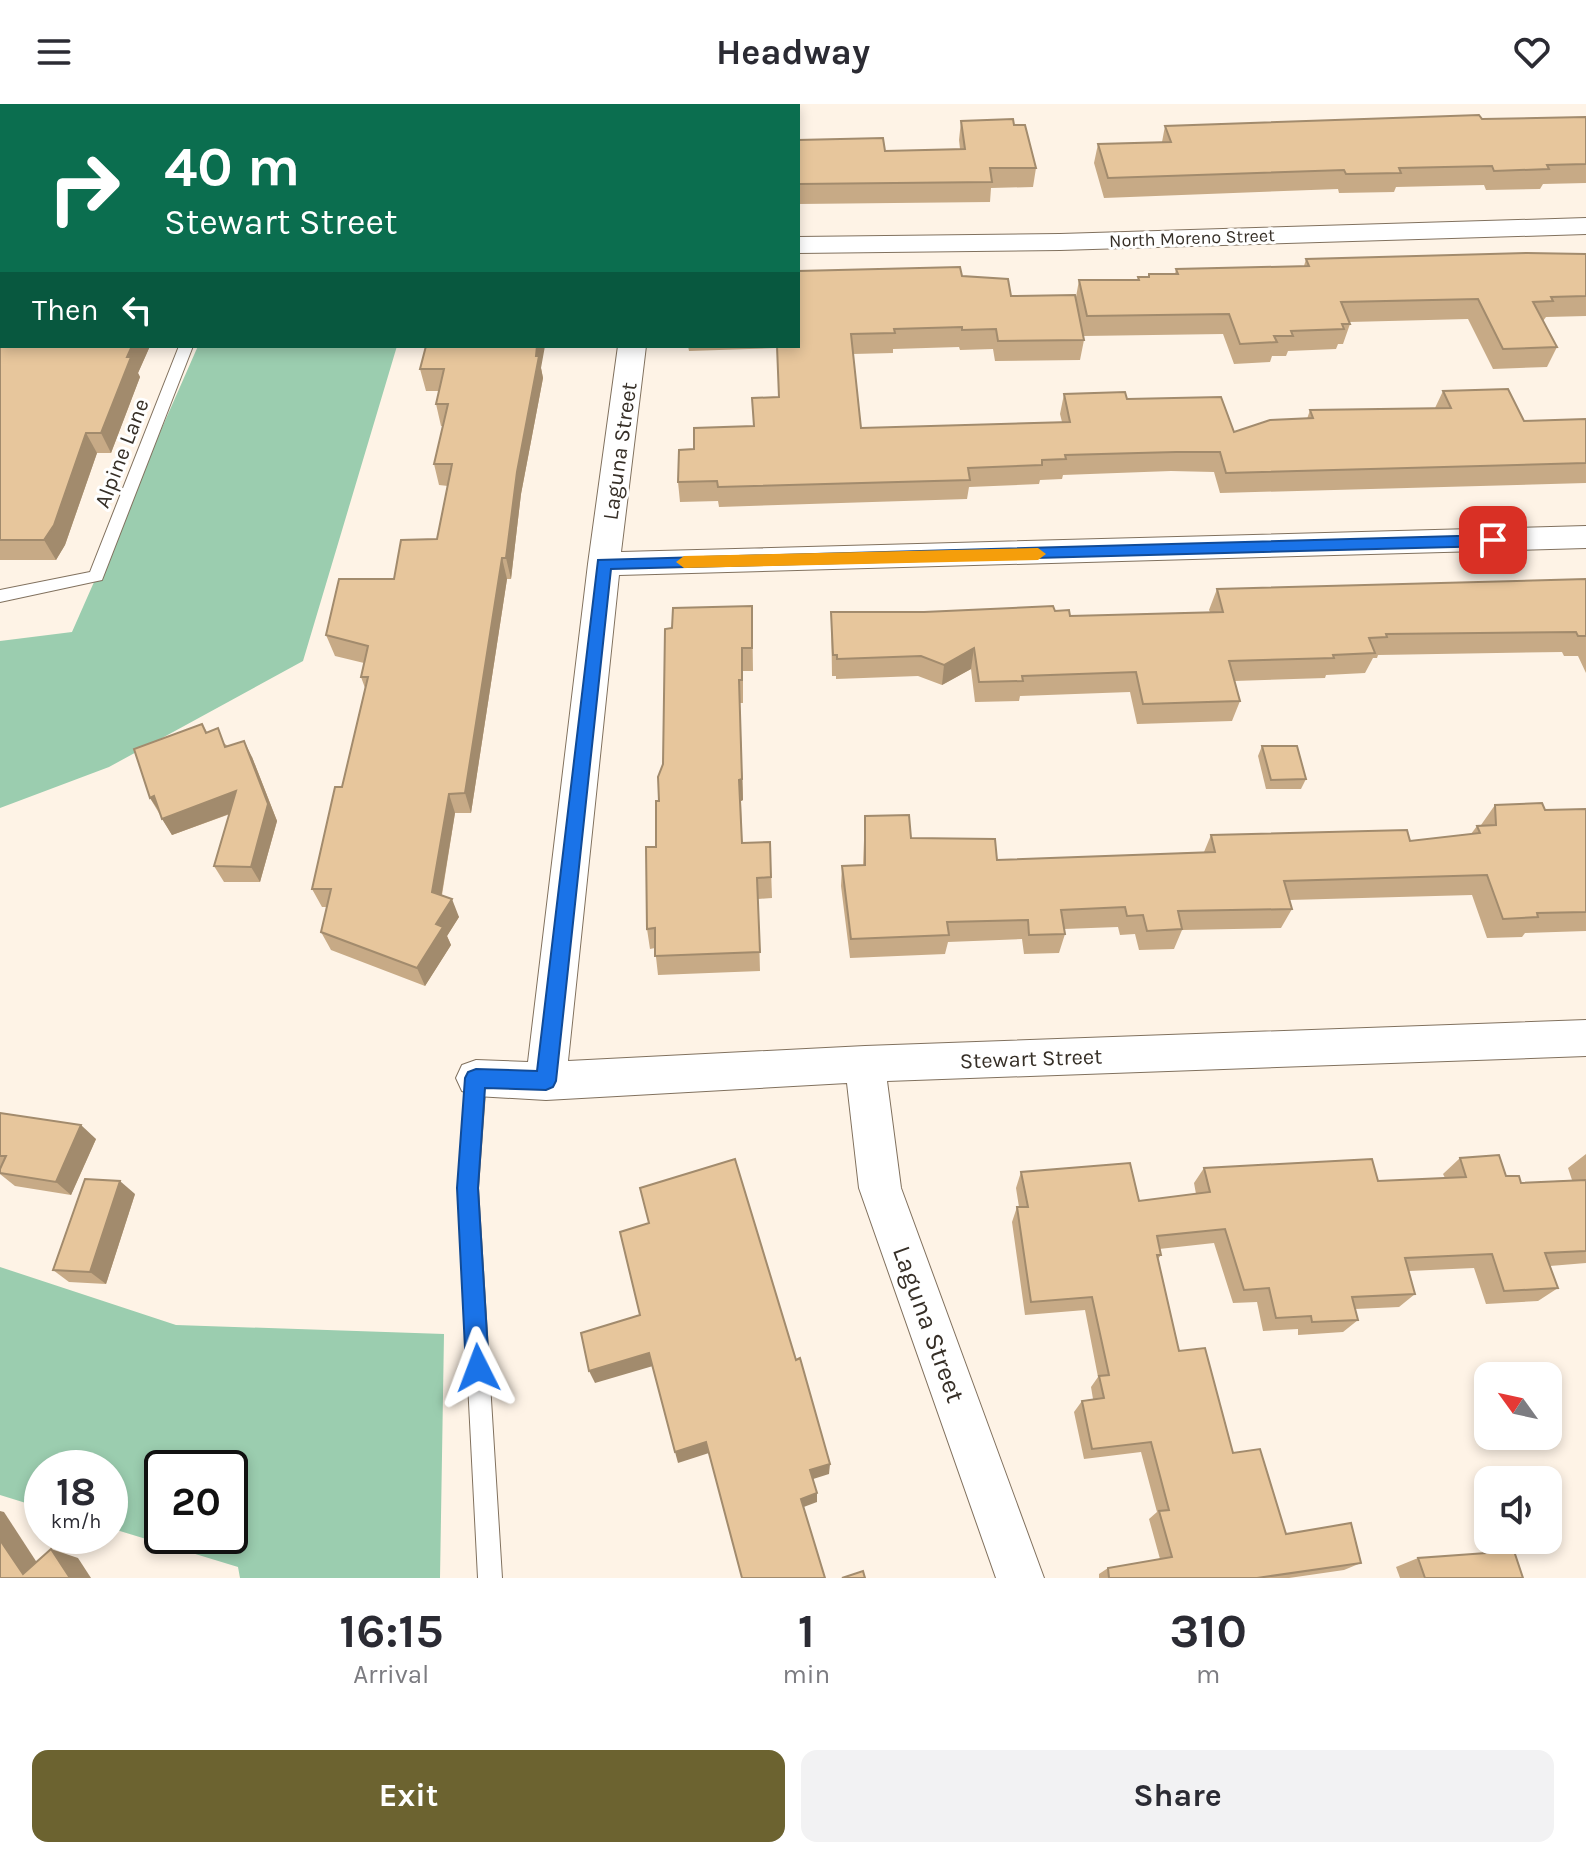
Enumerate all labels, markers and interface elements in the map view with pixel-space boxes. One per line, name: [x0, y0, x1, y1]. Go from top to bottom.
icon: menu: [32, 30, 76, 74]
icon: heart: [1510, 30, 1554, 74]
text: Headway: [716, 31, 870, 73]
text: 40 m: [164, 134, 300, 199]
icon: right: [32, 136, 136, 240]
text: Stewart Street: [164, 201, 398, 243]
street label: North Moreno Street: [1109, 224, 1275, 252]
icon: left: [115, 288, 159, 332]
text: Then: [32, 292, 99, 328]
street label: Laguna Street: [597, 380, 643, 522]
street label: Alpine Lane: [89, 395, 155, 512]
pin: [1459, 506, 1527, 574]
icon: arrive: [1471, 518, 1515, 562]
street label: Stewart Street: [959, 1044, 1103, 1074]
street label: Laguna Street: [886, 1242, 971, 1407]
position arrow: [436, 1326, 520, 1410]
north arrow: [1474, 1362, 1562, 1450]
map controls: [1474, 1362, 1562, 1554]
speed limit sign: 20: [144, 1450, 248, 1554]
button: sound: [1474, 1466, 1562, 1554]
text: 18: [56, 1468, 96, 1515]
text: km/h: [51, 1510, 101, 1533]
text: 16:15: [339, 1603, 443, 1659]
text: 1: [798, 1603, 815, 1659]
text: 310: [1169, 1603, 1247, 1659]
text: Arrival: [353, 1659, 429, 1690]
text: min: [783, 1659, 830, 1690]
text: m: [1196, 1659, 1220, 1690]
button: Exit: [32, 1750, 785, 1842]
button: Share: [801, 1750, 1554, 1842]

